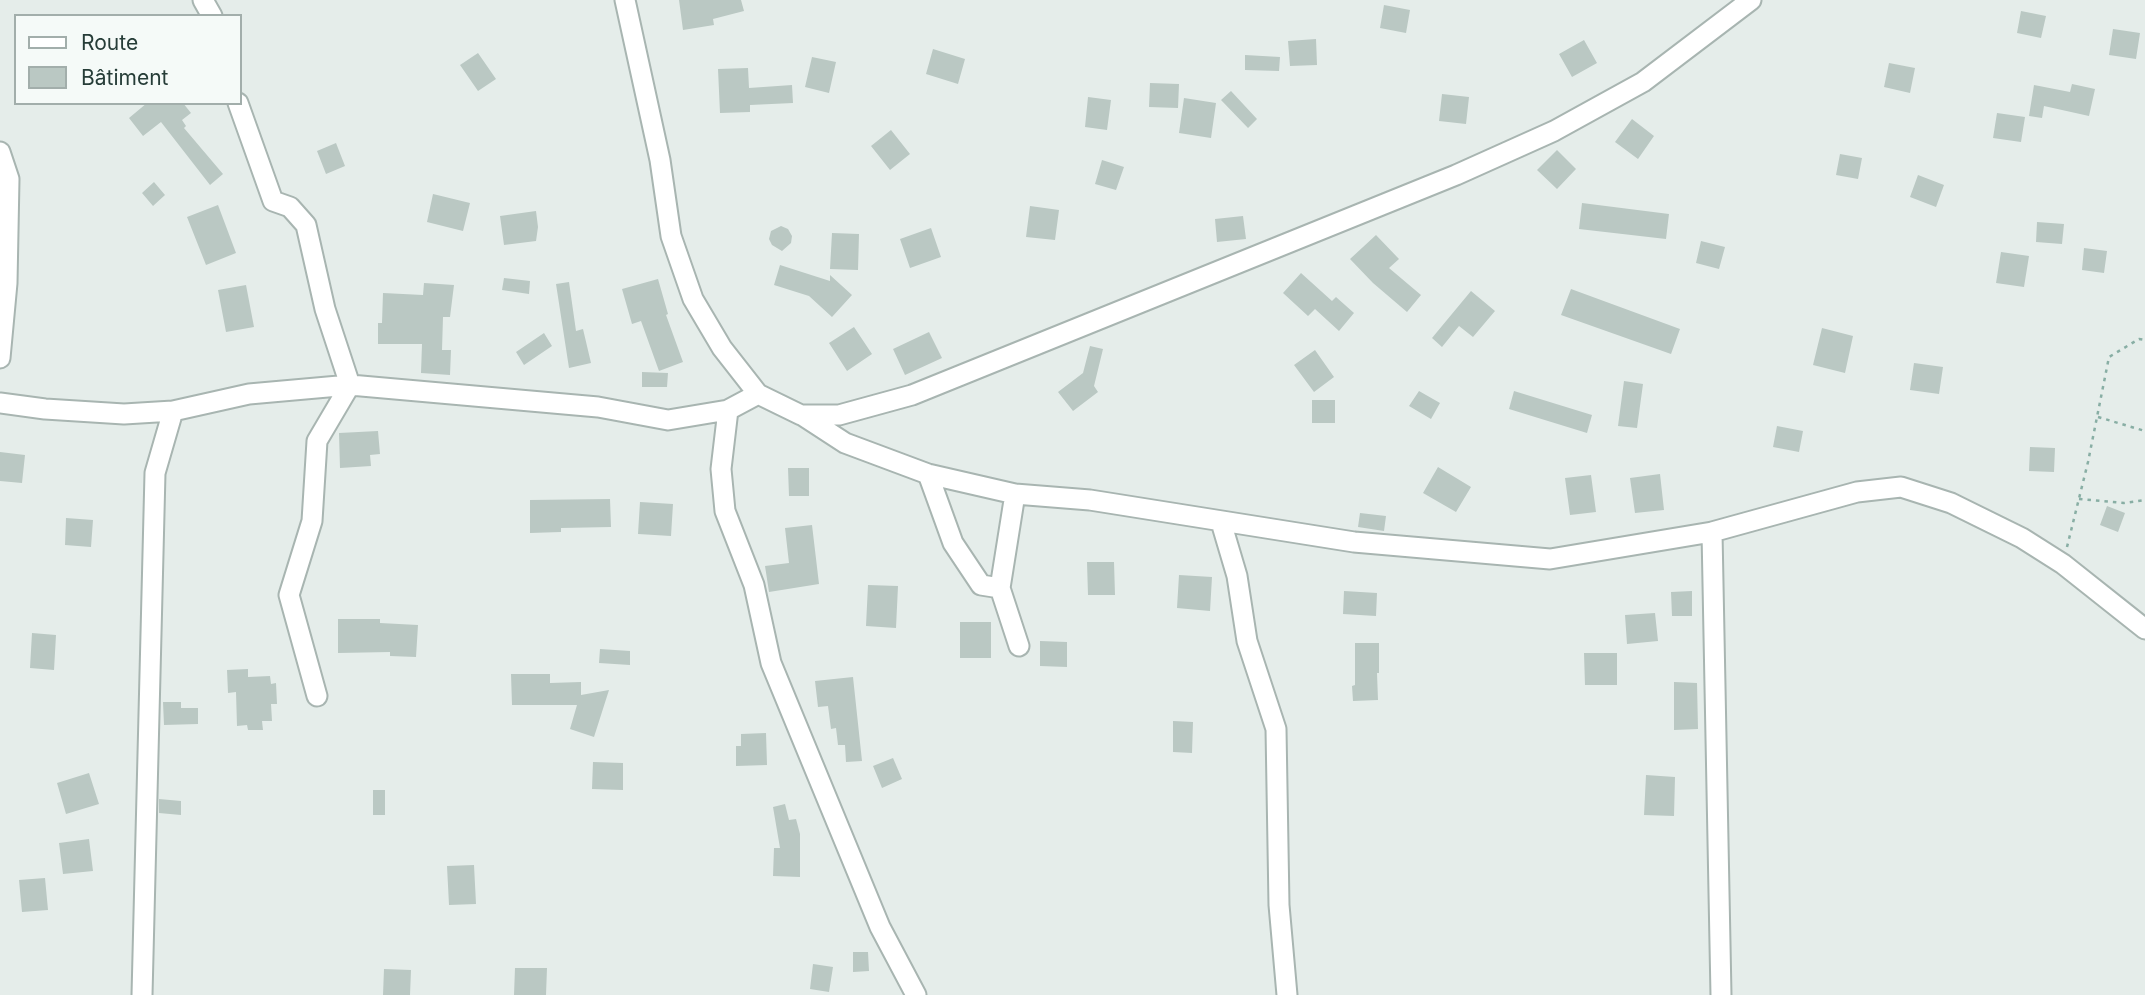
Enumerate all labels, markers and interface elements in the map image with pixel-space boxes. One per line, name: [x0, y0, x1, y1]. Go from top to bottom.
legend: [14, 14, 242, 105]
text: Route: [81, 30, 138, 55]
text: Bâtiment: [81, 65, 168, 90]

